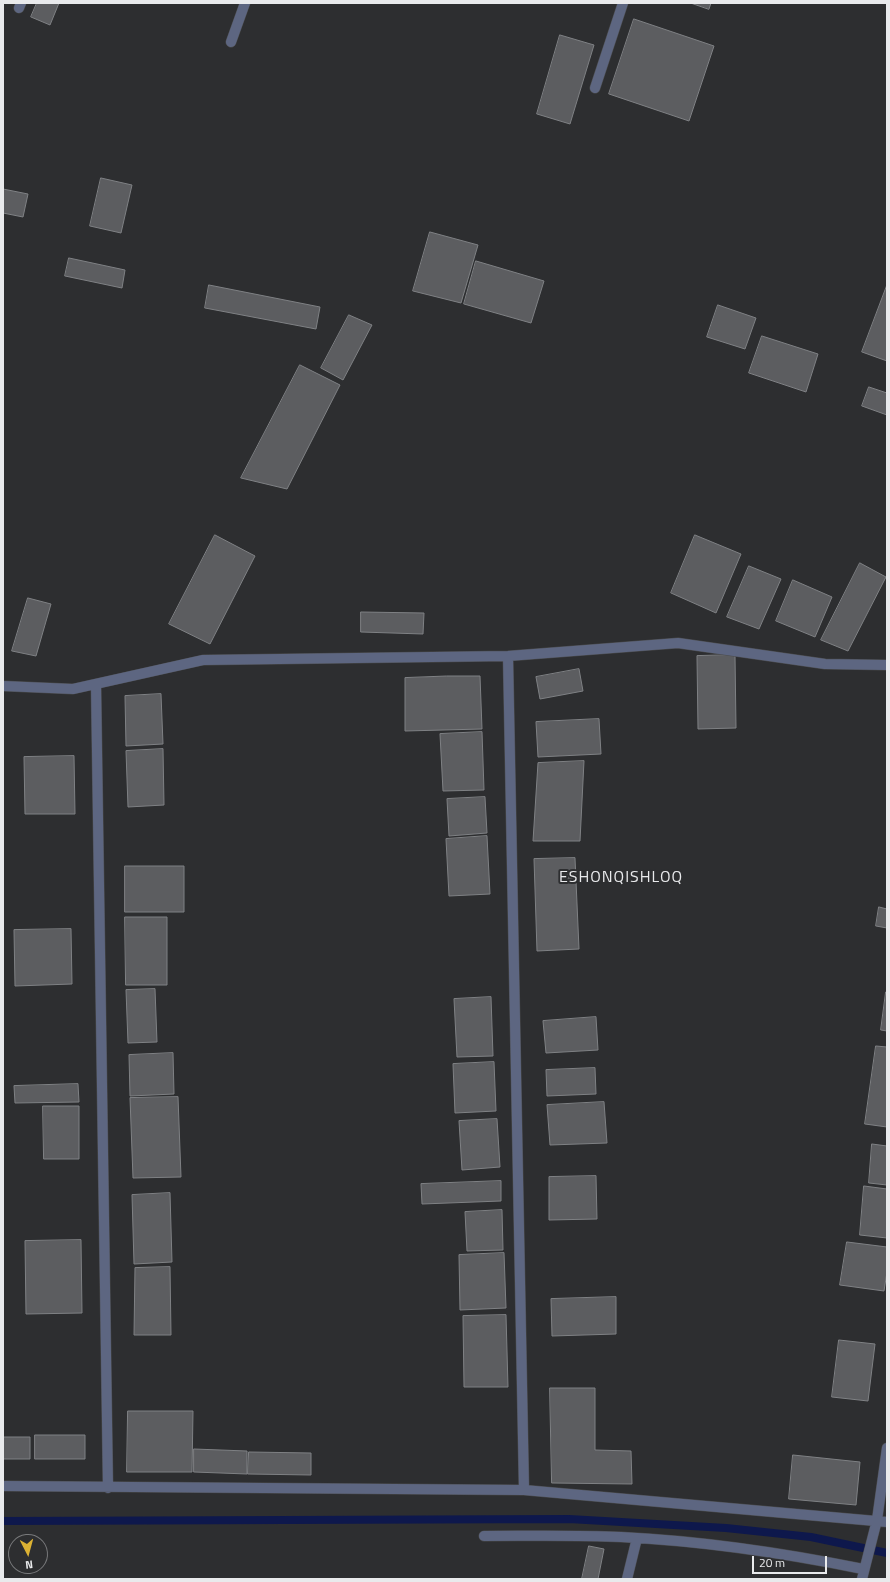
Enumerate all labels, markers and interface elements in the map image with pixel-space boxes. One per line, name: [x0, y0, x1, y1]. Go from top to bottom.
district label: ESHONQISHLOQ: [559, 868, 683, 888]
north arrow: [8, 1534, 48, 1574]
scale bar: [754, 1548, 829, 1574]
text: 20 m: [759, 1553, 785, 1572]
text: N: [25, 1557, 34, 1573]

